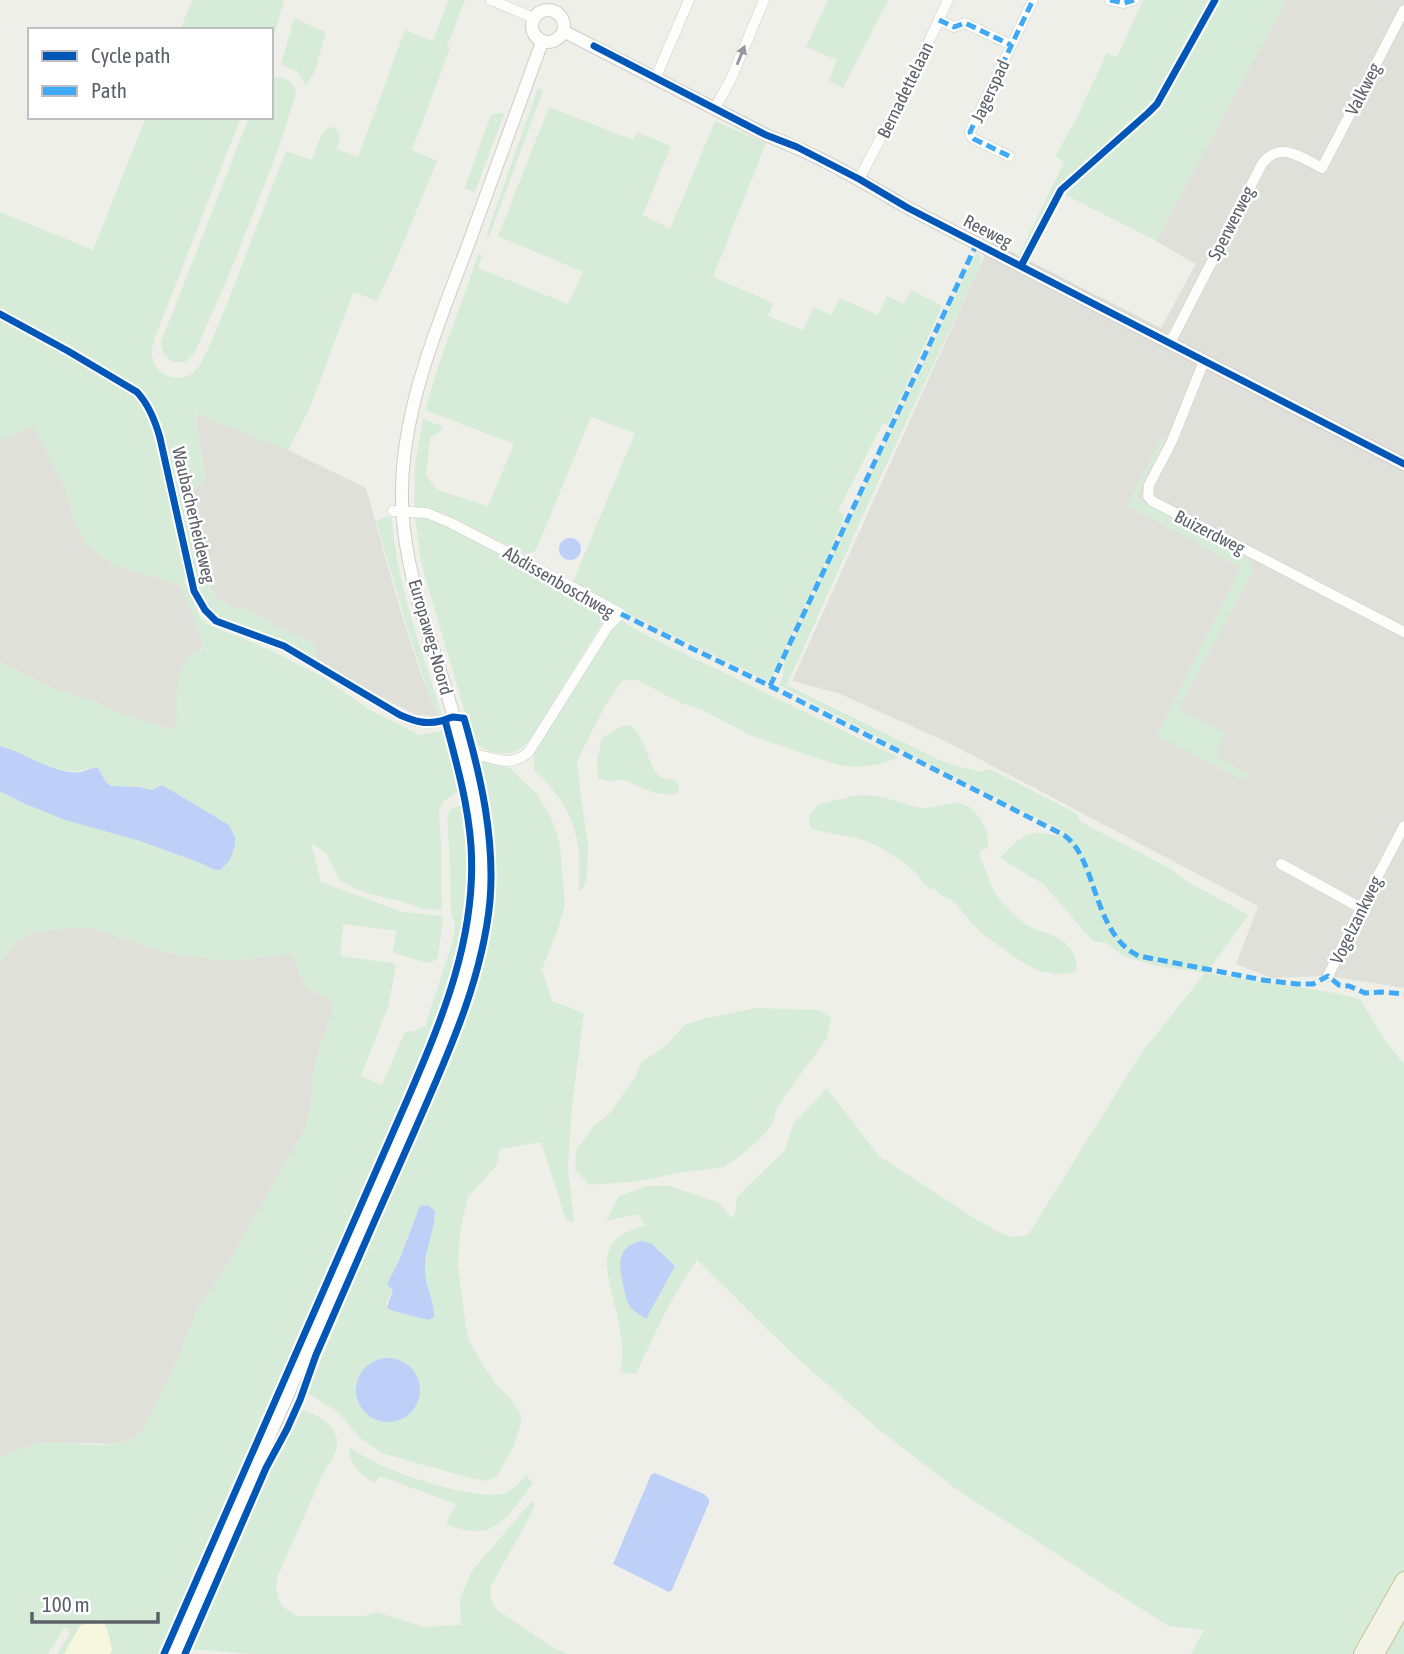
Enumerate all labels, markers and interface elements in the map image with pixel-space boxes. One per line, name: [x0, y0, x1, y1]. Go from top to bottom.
legend: [28, 28, 273, 119]
street label: Bernadettelaan: [873, 38, 937, 142]
text: Cycle path: [91, 43, 170, 67]
one-way arrow: [736, 44, 747, 65]
street label: Jagerspad: [966, 56, 1014, 126]
street label: Valkweg: [1341, 59, 1385, 119]
text: Path: [91, 78, 127, 102]
street label: Sperwerweg: [1203, 182, 1259, 263]
street label: Reeweg: [960, 210, 1016, 252]
street label: Waubacherheideweg: [168, 445, 220, 586]
street label: Buizerdweg: [1171, 505, 1249, 559]
street label: Abdissenboschweg: [500, 542, 619, 622]
street label: Europaweg-Noord: [404, 577, 458, 697]
street label: Vogelzankweg: [1326, 872, 1386, 967]
scale bar: [32, 1580, 158, 1624]
text: 100 m: [42, 1592, 90, 1616]

